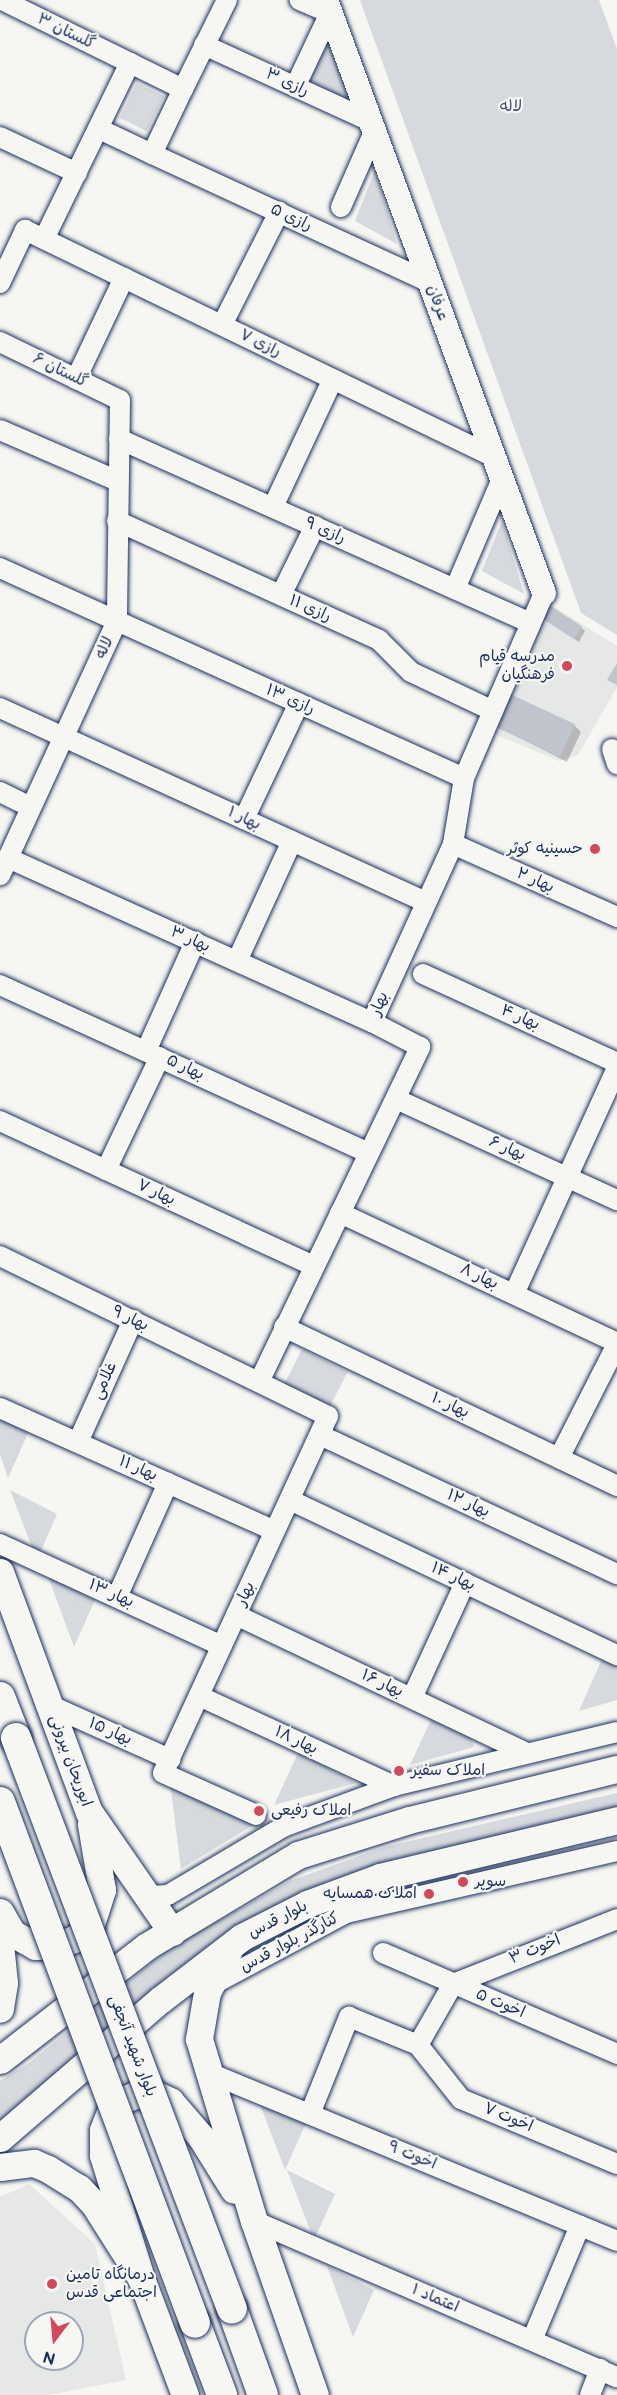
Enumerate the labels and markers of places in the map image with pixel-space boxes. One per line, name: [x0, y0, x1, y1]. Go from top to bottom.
place label: مدرسه قیام فرهنگیان: [479, 647, 555, 685]
marker: مدرسه قیام فرهنگیان: [560, 659, 574, 673]
place label: حسینیه کوثر: [507, 839, 583, 859]
marker: حسینیه کوثر: [588, 842, 602, 856]
place label: املاک سفیر: [411, 1761, 485, 1781]
marker: املاک سفیر: [392, 1764, 406, 1778]
place label: املاک رفیعی: [271, 1801, 352, 1821]
marker: املاک رفیعی: [252, 1804, 266, 1818]
place label: سوپر: [475, 1872, 506, 1892]
marker: سوپر: [456, 1875, 470, 1889]
place label: املاک همسایه: [323, 1884, 417, 1904]
marker: املاک همسایه: [422, 1887, 436, 1901]
place label: درمانگاه تامین اجتماعی قدس: [66, 2265, 157, 2303]
marker: درمانگاه تامین اجتماعی قدس: [43, 2275, 61, 2293]

